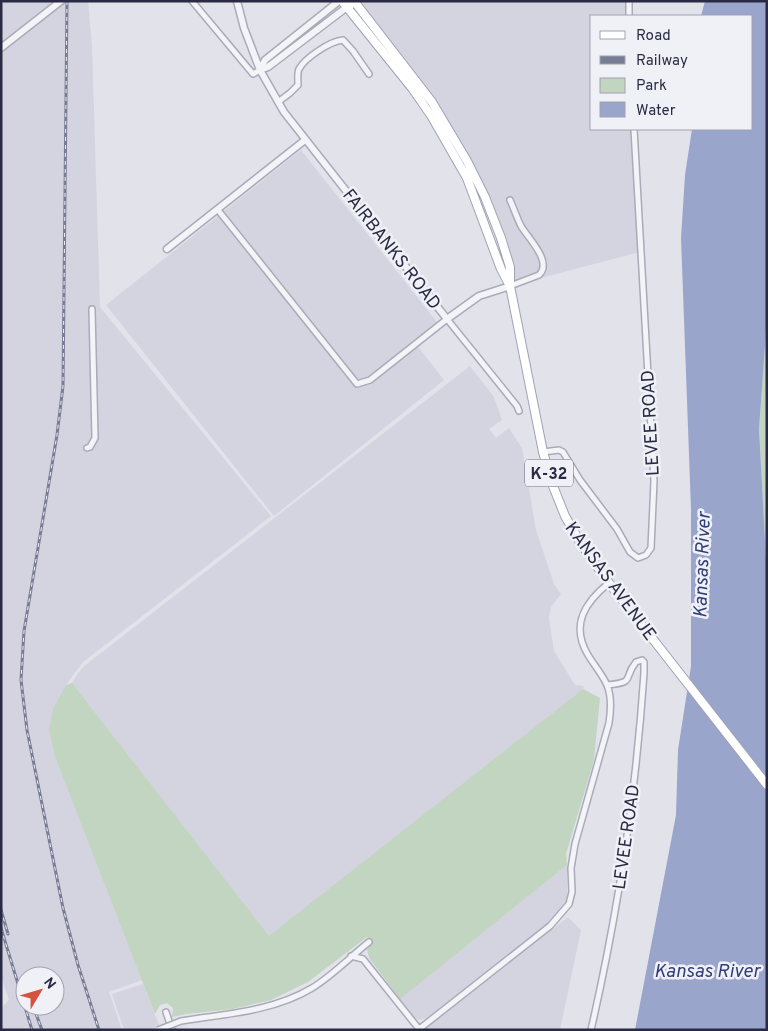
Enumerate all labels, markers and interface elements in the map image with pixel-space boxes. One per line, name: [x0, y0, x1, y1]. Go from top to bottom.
legend: [590, 15, 753, 130]
text: Road: [636, 27, 671, 46]
text: Railway: [636, 52, 688, 71]
text: Park: [636, 77, 667, 96]
text: Water: [636, 102, 676, 121]
street label: FAIRBANKS ROAD: [336, 185, 445, 315]
street label: LEVEE ROAD: [637, 369, 666, 476]
road number: K-32: [525, 459, 573, 486]
water label: Kansas River: [689, 510, 717, 618]
street label: KANSAS AVENUE: [559, 518, 661, 646]
street label: LEVEE ROAD: [609, 783, 646, 891]
water label: Kansas River: [654, 960, 762, 984]
north arrow: [15, 966, 65, 1016]
text: N: [39, 975, 59, 993]

